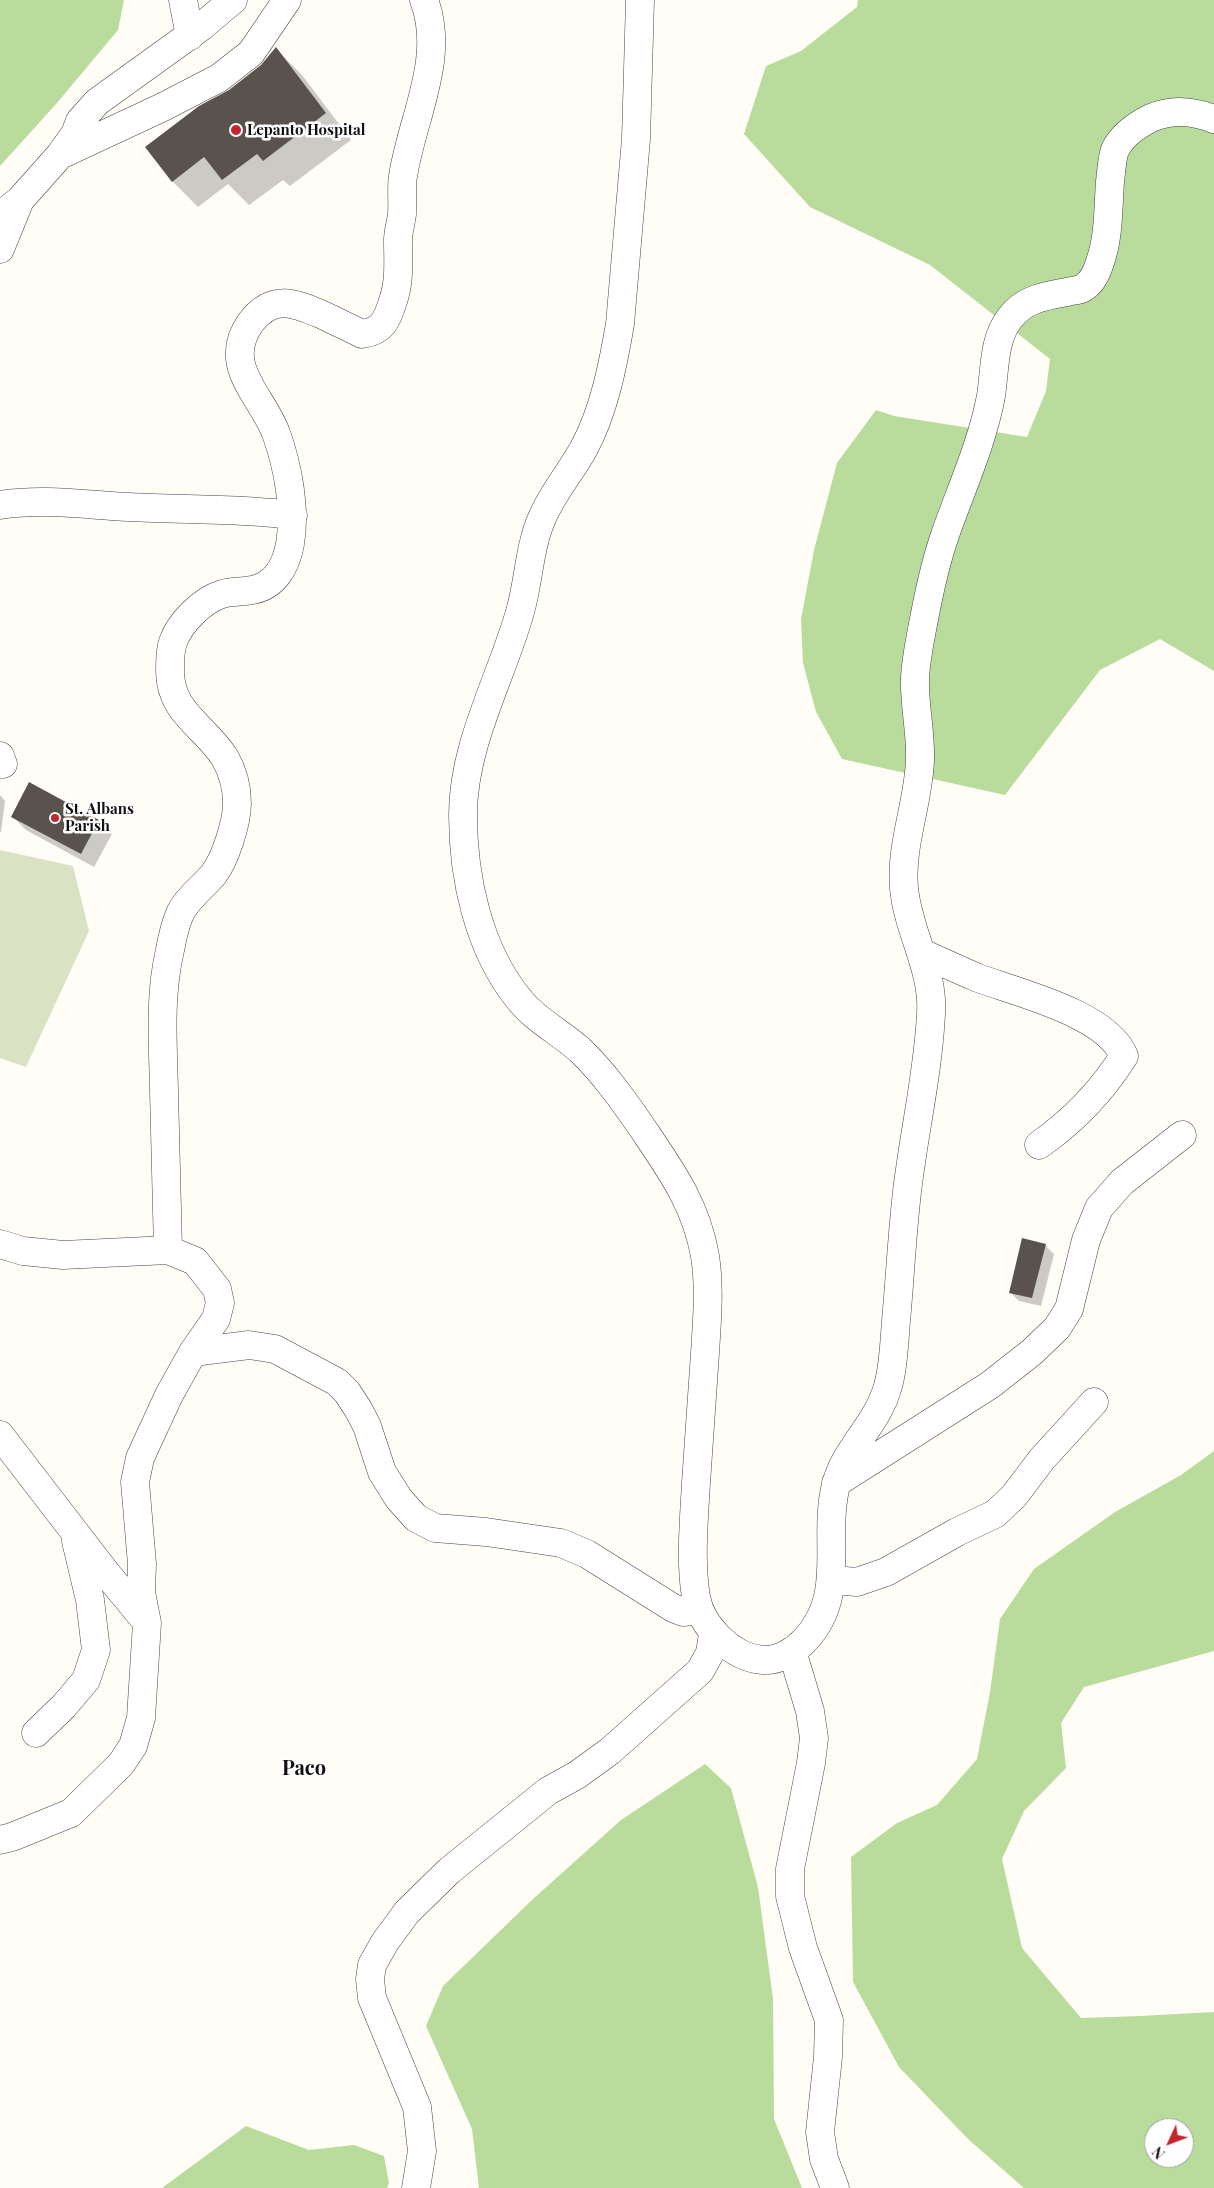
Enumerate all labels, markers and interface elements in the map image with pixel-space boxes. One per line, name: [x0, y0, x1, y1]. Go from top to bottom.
place label: Lepanto Hospital: [247, 121, 365, 139]
marker: Lepanto Hospital: [229, 123, 243, 137]
place label: St. Albans Parish: [65, 800, 134, 835]
marker: St. Albans Parish: [49, 812, 61, 824]
district label: Paco: [282, 1757, 326, 1781]
north arrow: [1144, 2118, 1194, 2168]
text: N: [1148, 2143, 1169, 2163]

